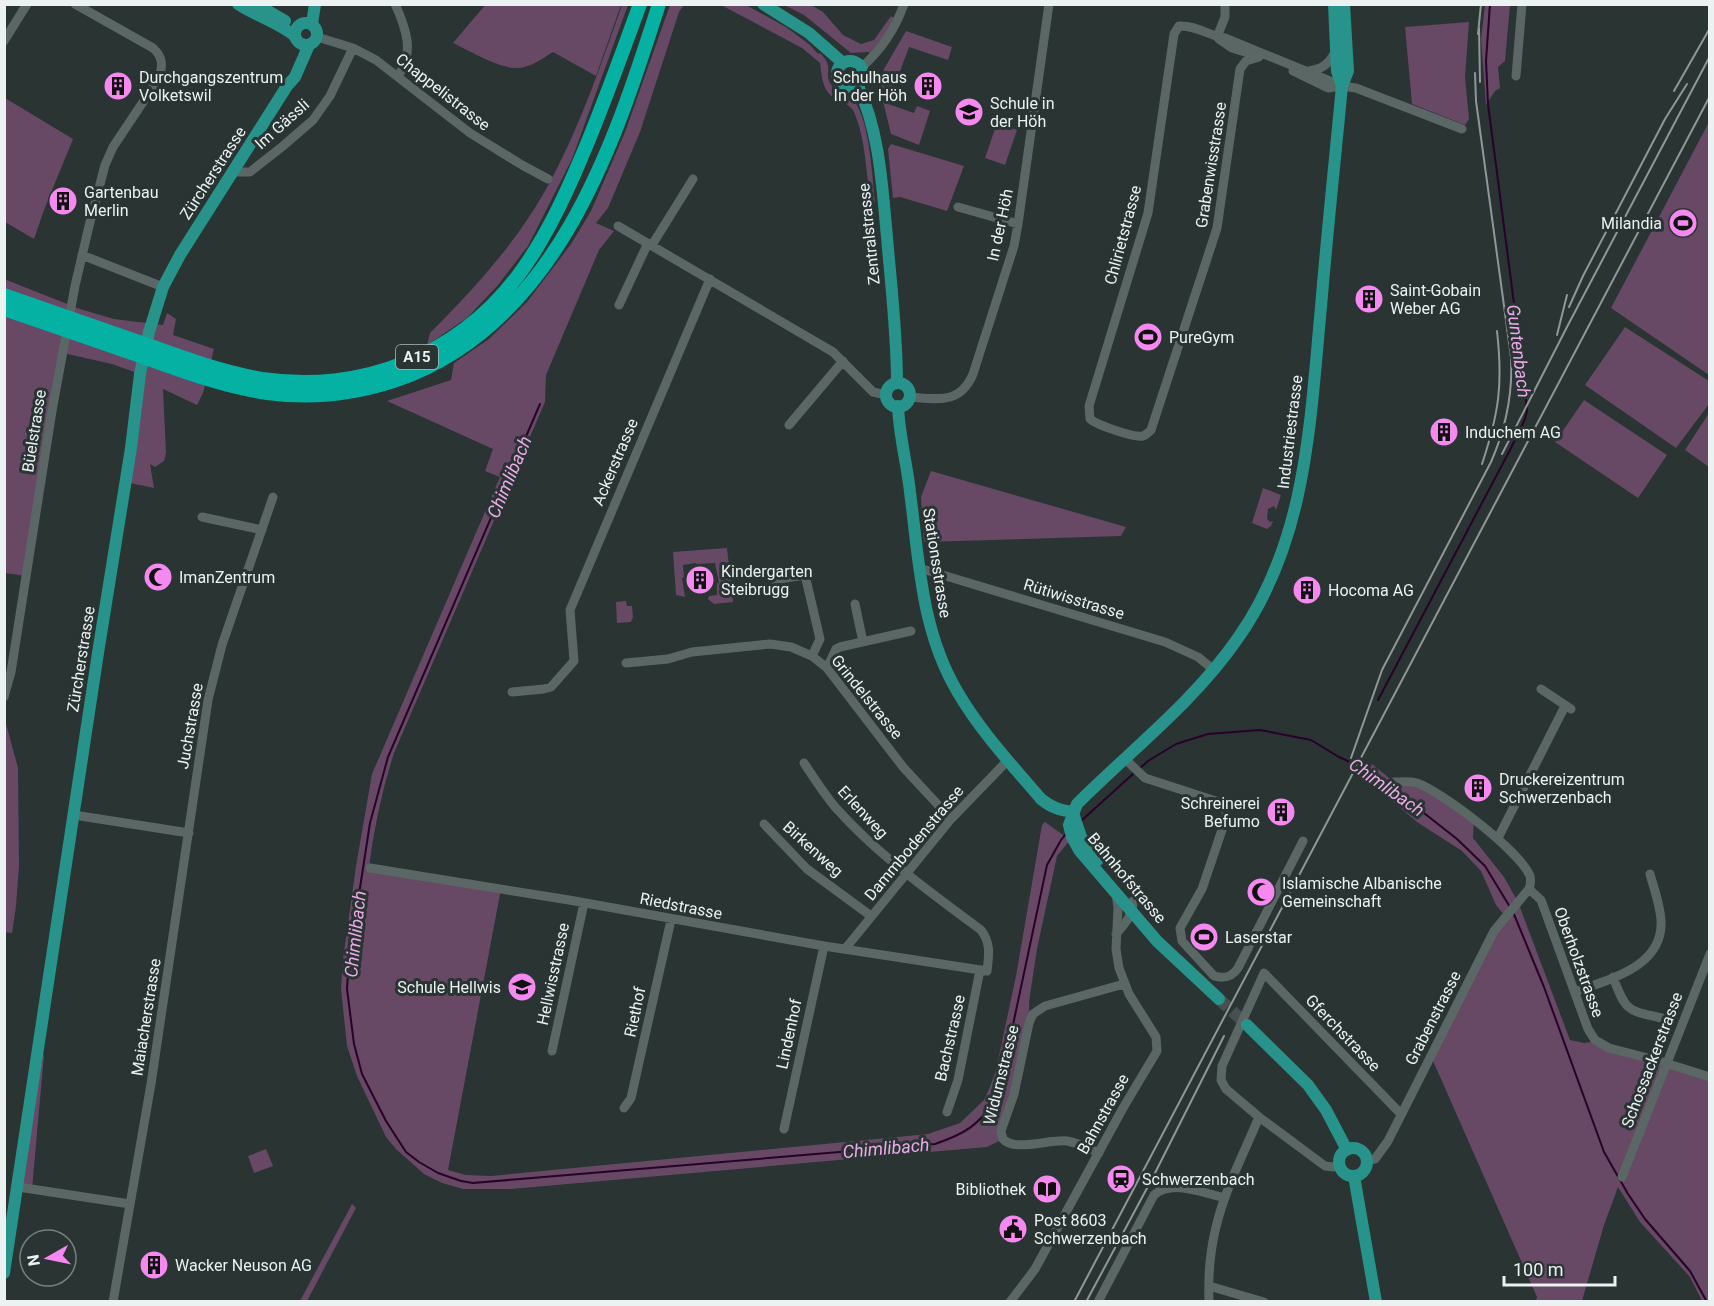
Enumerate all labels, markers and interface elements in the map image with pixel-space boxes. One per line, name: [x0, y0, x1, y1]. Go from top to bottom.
street label: Chappelistrasse: [392, 49, 494, 135]
place label: Durchgangszentrum Volketswil: [139, 68, 283, 105]
place label: Schulhaus In der Höh: [833, 68, 907, 105]
building icon: Durchgangszentrum Volketswil: [102, 70, 134, 102]
building icon: Schulhaus In der Höh: [912, 70, 944, 102]
place label: Schule in der Höh: [990, 94, 1055, 131]
street label: Im Gässli: [251, 95, 313, 153]
school or university icon: Schule in der Höh: [953, 96, 985, 128]
street label: Grabenwisstrasse: [1192, 101, 1230, 229]
street label: Zürcherstrasse: [176, 123, 250, 223]
street label: Zentralstrasse: [854, 182, 884, 286]
place label: Gartenbau Merlin: [84, 183, 158, 220]
street label: Chlirietstrasse: [1101, 183, 1145, 287]
building icon: Gartenbau Merlin: [47, 185, 79, 217]
street label: In der Höh: [983, 187, 1017, 263]
sports icon: Milandia: [1667, 207, 1699, 239]
place label: Milandia: [1601, 214, 1662, 233]
place label: Saint-Gobain Weber AG: [1390, 281, 1481, 318]
building icon: Saint-Gobain Weber AG: [1353, 283, 1385, 315]
water label: Guntenbach: [1503, 303, 1535, 399]
sports icon: PureGym: [1132, 321, 1164, 353]
place label: PureGym: [1169, 328, 1234, 347]
road number: A15: [396, 345, 438, 369]
street label: Industriestrasse: [1274, 374, 1306, 490]
street label: Büelstrasse: [18, 388, 50, 474]
street label: Ackerstrasse: [588, 415, 642, 509]
building icon: Induchem AG: [1428, 416, 1460, 448]
place label: Induchem AG: [1465, 423, 1561, 442]
water label: Chimlibach: [482, 433, 536, 521]
street label: Stationsstrasse: [919, 507, 955, 619]
mosque icon: ImanZentrum: [142, 561, 174, 593]
place label: Kindergarten Steibrugg: [721, 562, 813, 599]
building icon: Kindergarten Steibrugg: [684, 564, 716, 596]
place label: ImanZentrum: [179, 568, 275, 587]
building icon: Hocoma AG: [1291, 574, 1323, 606]
street label: Rütiwisstrasse: [1021, 575, 1127, 623]
place label: Hocoma AG: [1328, 581, 1414, 600]
street label: Zürcherstrasse: [63, 605, 99, 713]
street label: Grindelstrasse: [827, 651, 907, 743]
street label: Juchstrasse: [173, 681, 207, 771]
water label: Chimlibach: [1345, 753, 1429, 821]
place label: Druckereizentrum Schwerzenbach: [1499, 770, 1625, 807]
building icon: Druckereizentrum Schwerzenbach: [1462, 772, 1494, 804]
street label: Erlenweg: [834, 782, 892, 842]
street label: Dammbodenstrasse: [860, 782, 968, 904]
place label: Schreinerei Befumo: [1181, 794, 1260, 831]
building icon: Schreinerei Befumo: [1265, 796, 1297, 828]
street label: Birkenweg: [779, 817, 847, 881]
street label: Bahnhofstrasse: [1084, 829, 1170, 927]
place label: Islamische Albanische Gemeinschaft: [1282, 874, 1442, 911]
mosque icon: Islamische Albanische Gemeinschaft: [1245, 876, 1277, 908]
street label: Riedstrasse: [638, 889, 724, 923]
water label: Chimlibach: [340, 890, 370, 978]
street label: Oberholzstrasse: [1550, 904, 1608, 1020]
street label: Hellwisstrasse: [533, 921, 573, 1027]
sports icon: Laserstar: [1188, 921, 1220, 953]
place label: Laserstar: [1225, 928, 1293, 947]
street label: Maiacherstrasse: [127, 957, 165, 1077]
street label: Grabenstrasse: [1401, 968, 1465, 1068]
school or university icon: Schule Hellwis: [506, 971, 538, 1003]
place label: Schule Hellwis: [397, 978, 501, 997]
street label: Riethof: [620, 985, 650, 1039]
street label: Schossackerstrasse: [1617, 990, 1687, 1130]
street label: Gferchstrasse: [1302, 991, 1384, 1075]
street label: Bachstrasse: [931, 993, 969, 1083]
street label: Lindenhof: [772, 997, 806, 1071]
street label: Widumstrasse: [979, 1023, 1023, 1127]
street label: Bahnstrasse: [1073, 1071, 1133, 1157]
water label: Chimlibach: [842, 1134, 930, 1162]
station icon: Schwerzenbach: [1105, 1163, 1137, 1195]
place label: Schwerzenbach: [1142, 1170, 1255, 1189]
library icon: Bibliothek: [1031, 1173, 1063, 1205]
place label: Bibliothek: [956, 1180, 1027, 1199]
place label: Post 8603 Schwerzenbach: [1034, 1211, 1147, 1248]
public building icon: Post 8603 Schwerzenbach: [997, 1213, 1029, 1245]
north arrow: [18, 1228, 78, 1288]
building icon: Wacker Neuson AG: [138, 1249, 170, 1281]
scale bar: [1504, 1249, 1615, 1287]
text: N: [23, 1253, 44, 1267]
place label: Wacker Neuson AG: [175, 1256, 312, 1275]
text: 100 m: [1513, 1259, 1564, 1280]

